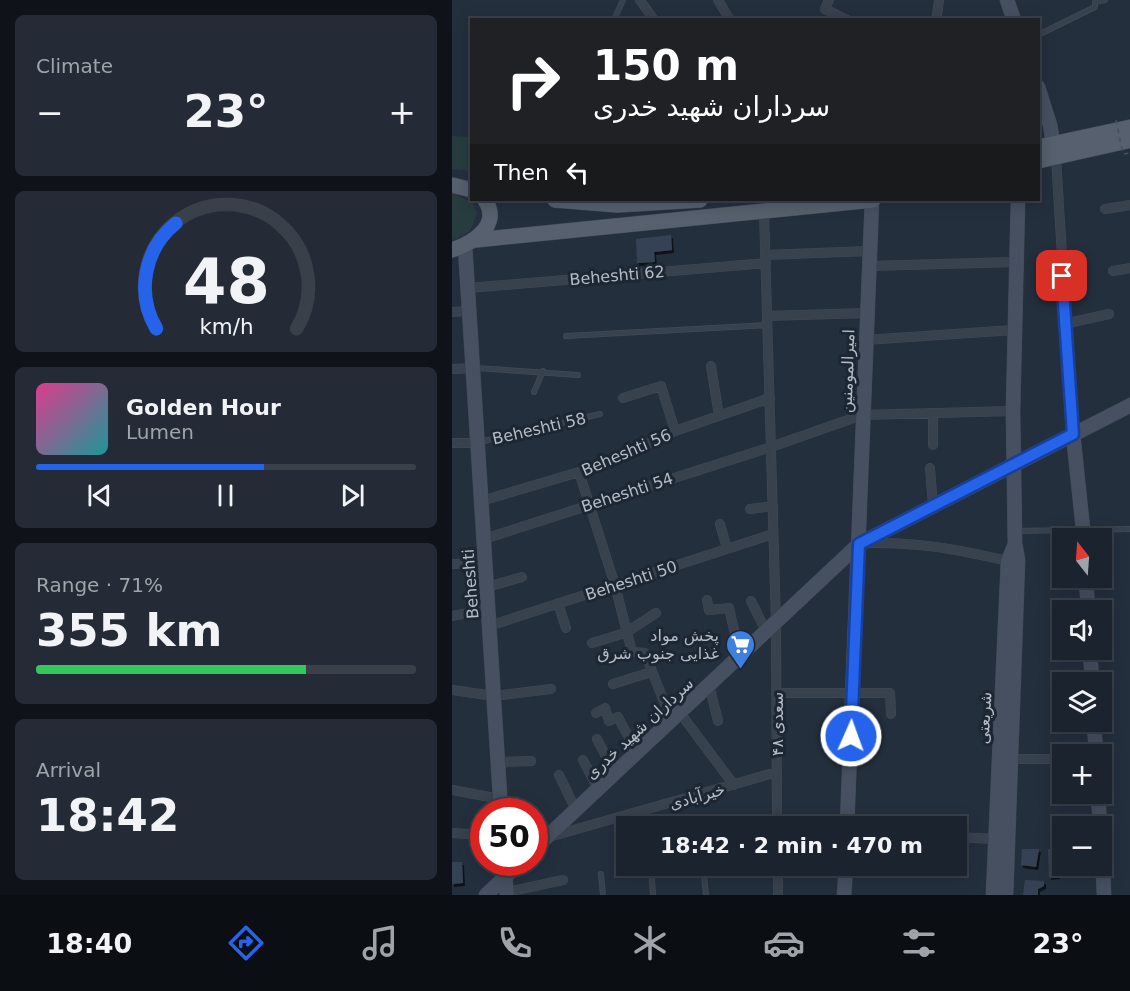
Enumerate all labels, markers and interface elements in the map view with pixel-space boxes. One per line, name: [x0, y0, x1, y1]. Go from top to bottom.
text: 150 m: [593, 41, 739, 90]
icon: right: [494, 42, 572, 120]
text: Climate: [36, 54, 113, 78]
text: 23°: [183, 85, 269, 138]
text: سرداران شهید خدری: [593, 91, 830, 122]
text: −: [36, 93, 64, 132]
text: +: [388, 93, 416, 132]
icon: left: [561, 156, 594, 189]
text: Then: [494, 160, 549, 185]
text: 48: [183, 245, 269, 318]
pin: [1036, 250, 1087, 301]
icon: arrive: [1045, 259, 1078, 292]
street label: Beheshti 62: [569, 262, 665, 289]
text: km/h: [199, 314, 253, 339]
street label: امیرالمومنین: [837, 329, 859, 413]
text: Golden Hour: [126, 395, 281, 420]
street label: Beheshti 58: [490, 408, 588, 448]
text: Lumen: [126, 420, 194, 444]
street label: Beheshti 56: [579, 425, 674, 480]
street label: Beheshti 54: [579, 469, 675, 516]
icon: previous: [83, 479, 116, 512]
icon: pause: [209, 479, 242, 512]
icon: next: [336, 479, 369, 512]
north arrow: [1052, 528, 1112, 588]
map controls: [1052, 528, 1112, 876]
street label: Beheshti: [459, 548, 482, 620]
street label: Beheshti 50: [583, 557, 679, 604]
text: Range · 71%: [36, 573, 163, 597]
button: sound: [1052, 600, 1112, 660]
text: 355 km: [36, 604, 222, 657]
place label: پخش مواد غذایی جنوب شرق: [597, 626, 719, 664]
supermarket icon: پخش مواد غذایی جنوب شرق: [724, 628, 756, 670]
button: layers: [1052, 672, 1112, 732]
street label: سرداران شهید خدری: [582, 674, 698, 784]
street label: شریعتی: [974, 691, 996, 745]
street label: سعدی ۴۸: [768, 692, 787, 756]
position arrow: [819, 704, 883, 768]
button: +: [1052, 744, 1112, 804]
text: Arrival: [36, 758, 101, 782]
street label: خیرآبادی: [667, 779, 727, 814]
text: 18:42: [36, 789, 179, 842]
speed limit sign: 50: [470, 798, 548, 876]
button: −: [1052, 816, 1112, 876]
text: 18:42 · 2 min · 470 m: [660, 833, 923, 858]
icon: directions: [225, 922, 267, 964]
icon: music: [359, 922, 401, 964]
icon: phone: [494, 922, 536, 964]
icon: climate: [629, 922, 671, 964]
icon: car: [763, 922, 805, 964]
icon: filters: [898, 922, 940, 964]
text: 18:40: [46, 928, 132, 959]
text: 23°: [1033, 928, 1084, 959]

